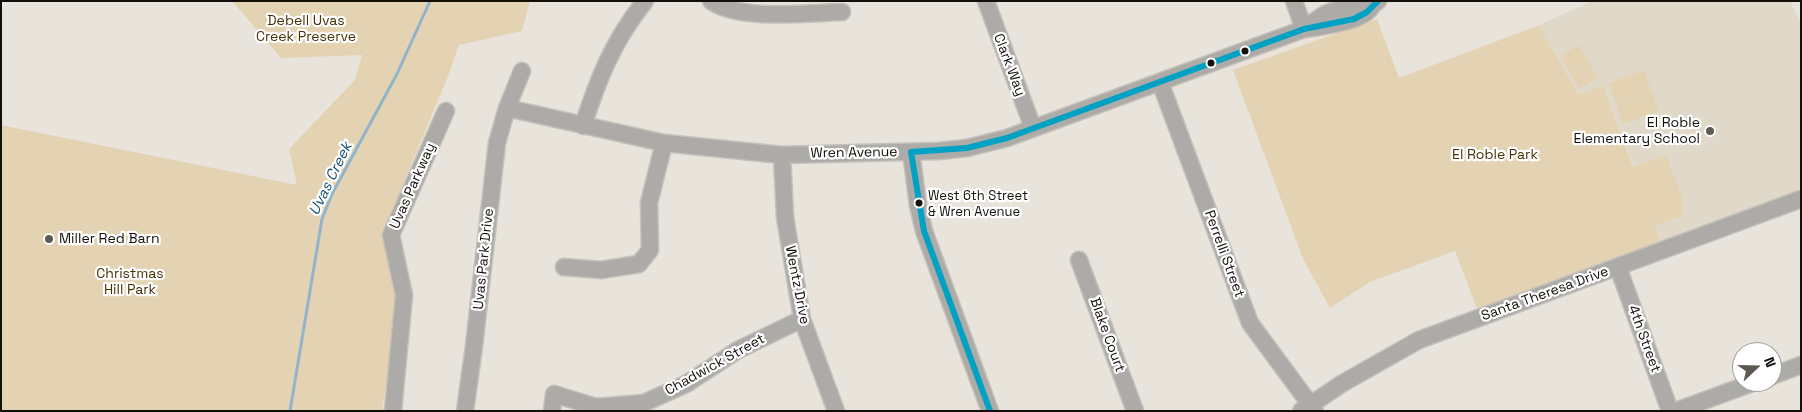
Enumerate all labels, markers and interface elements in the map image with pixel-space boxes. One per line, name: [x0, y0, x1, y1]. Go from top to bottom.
park label: Debell Uvas Creek Preserve: [256, 13, 356, 46]
street label: Clark Way: [989, 31, 1029, 99]
unlabelled marker: [1240, 46, 1250, 56]
unlabelled marker: [1206, 58, 1216, 68]
place label: El Roble Elementary School: [1574, 115, 1700, 148]
marker: El Roble Elementary School: [1704, 125, 1716, 137]
water label: Uvas Creek: [306, 140, 356, 218]
street label: Uvas Parkway: [387, 140, 439, 232]
street label: Wren Avenue: [810, 144, 898, 162]
park label: El Roble Park: [1452, 147, 1538, 163]
place label: West 6th Street & Wren Avenue: [928, 188, 1028, 219]
marker: West 6th Street & Wren Avenue: [914, 198, 924, 208]
street label: Uvas Park Drive: [470, 207, 498, 311]
street label: Perrelli Street: [1200, 208, 1248, 300]
place label: Miller Red Barn: [59, 231, 159, 247]
marker: Miller Red Barn: [43, 233, 55, 245]
street label: Wentz Drive: [781, 244, 813, 326]
street label: Santa Theresa Drive: [1479, 263, 1611, 325]
park label: Christmas Hill Park: [96, 266, 164, 298]
street label: Blake Court: [1086, 296, 1128, 374]
street label: 4th Street: [1624, 303, 1664, 375]
street label: Chadwick Street: [662, 331, 768, 399]
north arrow: [1732, 342, 1782, 392]
text: N: [1760, 354, 1780, 370]

